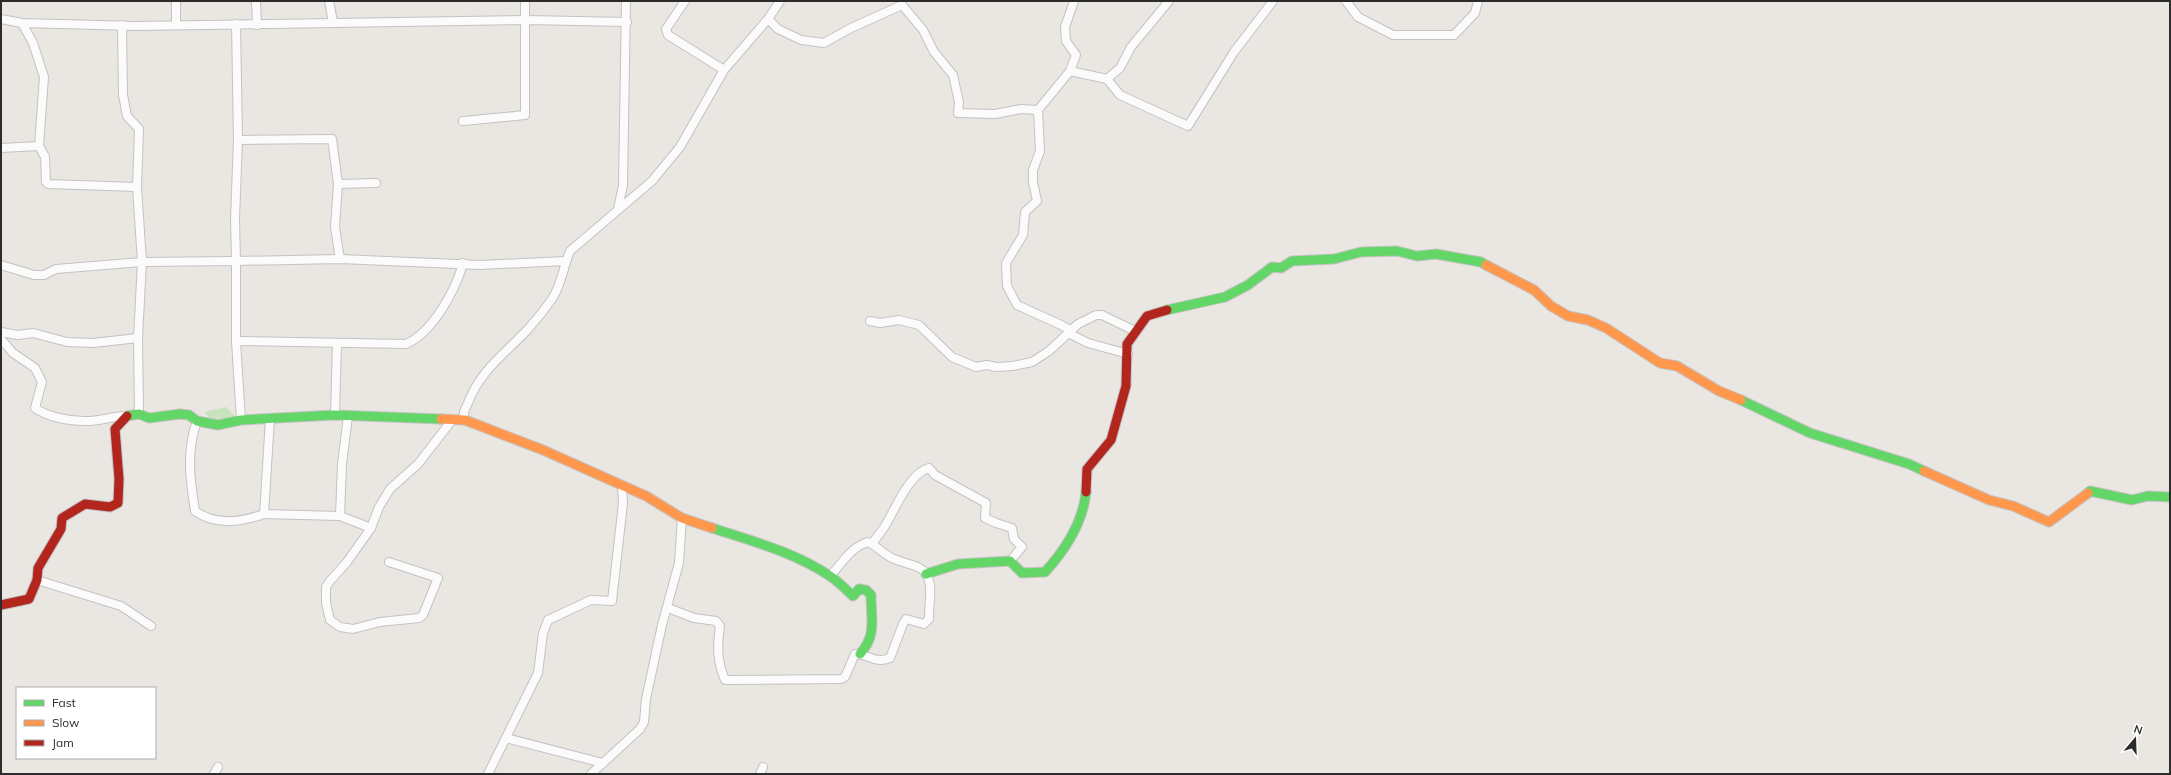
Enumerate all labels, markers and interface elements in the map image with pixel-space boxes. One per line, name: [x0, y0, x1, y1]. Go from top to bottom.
legend: [16, 687, 156, 759]
text: Fast: [52, 695, 76, 710]
text: Slow: [52, 715, 80, 730]
north arrow: [2115, 719, 2155, 759]
text: N: [2132, 722, 2144, 738]
text: Jam: [52, 735, 74, 750]

